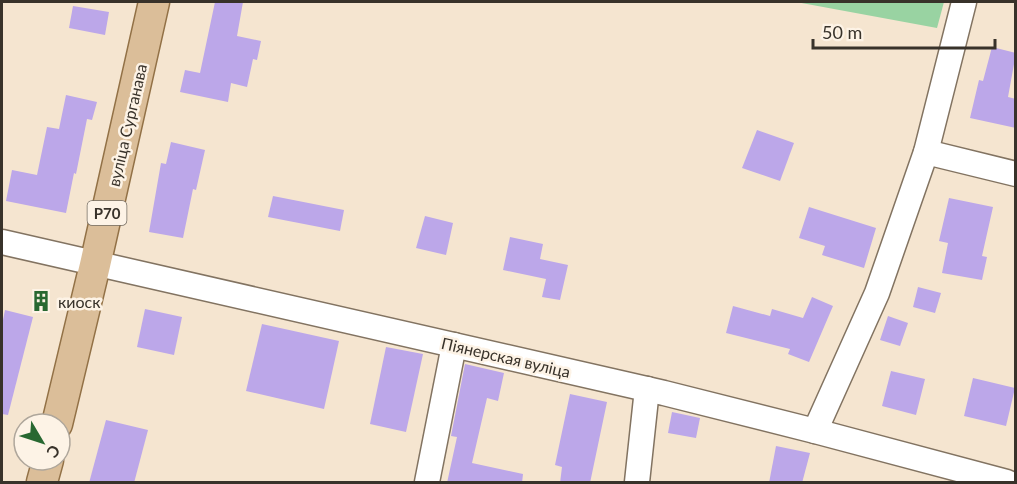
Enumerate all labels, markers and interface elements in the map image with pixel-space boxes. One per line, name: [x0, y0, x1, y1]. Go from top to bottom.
scale bar: [813, 12, 994, 50]
text: 50 m: [822, 21, 862, 43]
street label: вуліца Сурганава: [104, 62, 150, 188]
road number: Р70: [88, 201, 126, 225]
building icon: киоск: [29, 289, 53, 313]
place label: киоск: [58, 292, 101, 311]
street label: Піянерская вуліца: [440, 333, 572, 381]
north arrow: [12, 412, 72, 472]
text: С: [43, 442, 65, 462]

